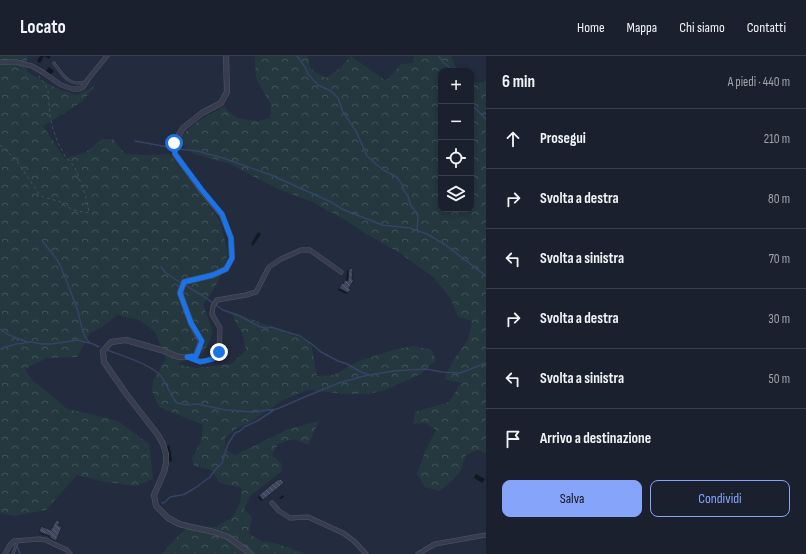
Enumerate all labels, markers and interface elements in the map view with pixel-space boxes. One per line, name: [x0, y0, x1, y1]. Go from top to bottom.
text: Locato: [20, 16, 66, 39]
text: Home: [577, 19, 605, 36]
text: Mappa: [627, 19, 657, 36]
text: Chi siamo: [679, 19, 725, 36]
text: Contatti: [747, 19, 786, 36]
map controls: [438, 68, 474, 212]
button: +: [438, 68, 474, 104]
text: 6 min: [502, 72, 535, 92]
text: A piedi · 440 m: [728, 74, 790, 90]
button: −: [438, 104, 474, 140]
icon: ahead: [502, 128, 524, 150]
text: Prosegui: [540, 129, 586, 148]
text: 210 m: [764, 131, 790, 147]
route start: [165, 134, 183, 152]
button: locate: [438, 140, 474, 176]
button: layers: [438, 176, 474, 212]
icon: right: [502, 188, 524, 210]
text: Svolta a destra: [540, 189, 619, 208]
text: 80 m: [768, 191, 790, 207]
icon: left: [502, 248, 524, 270]
text: Svolta a sinistra: [540, 249, 624, 268]
text: 70 m: [769, 251, 790, 267]
icon: right: [502, 308, 524, 330]
text: Svolta a destra: [540, 309, 619, 328]
text: 30 m: [768, 311, 790, 327]
route end: [210, 343, 228, 361]
icon: left: [502, 368, 524, 390]
text: Svolta a sinistra: [540, 369, 624, 388]
text: 50 m: [769, 371, 790, 387]
icon: arrive: [502, 428, 524, 450]
text: Arrivo a destinazione: [540, 429, 651, 448]
button: Salva: [502, 480, 642, 517]
button: Condividi: [650, 480, 790, 517]

